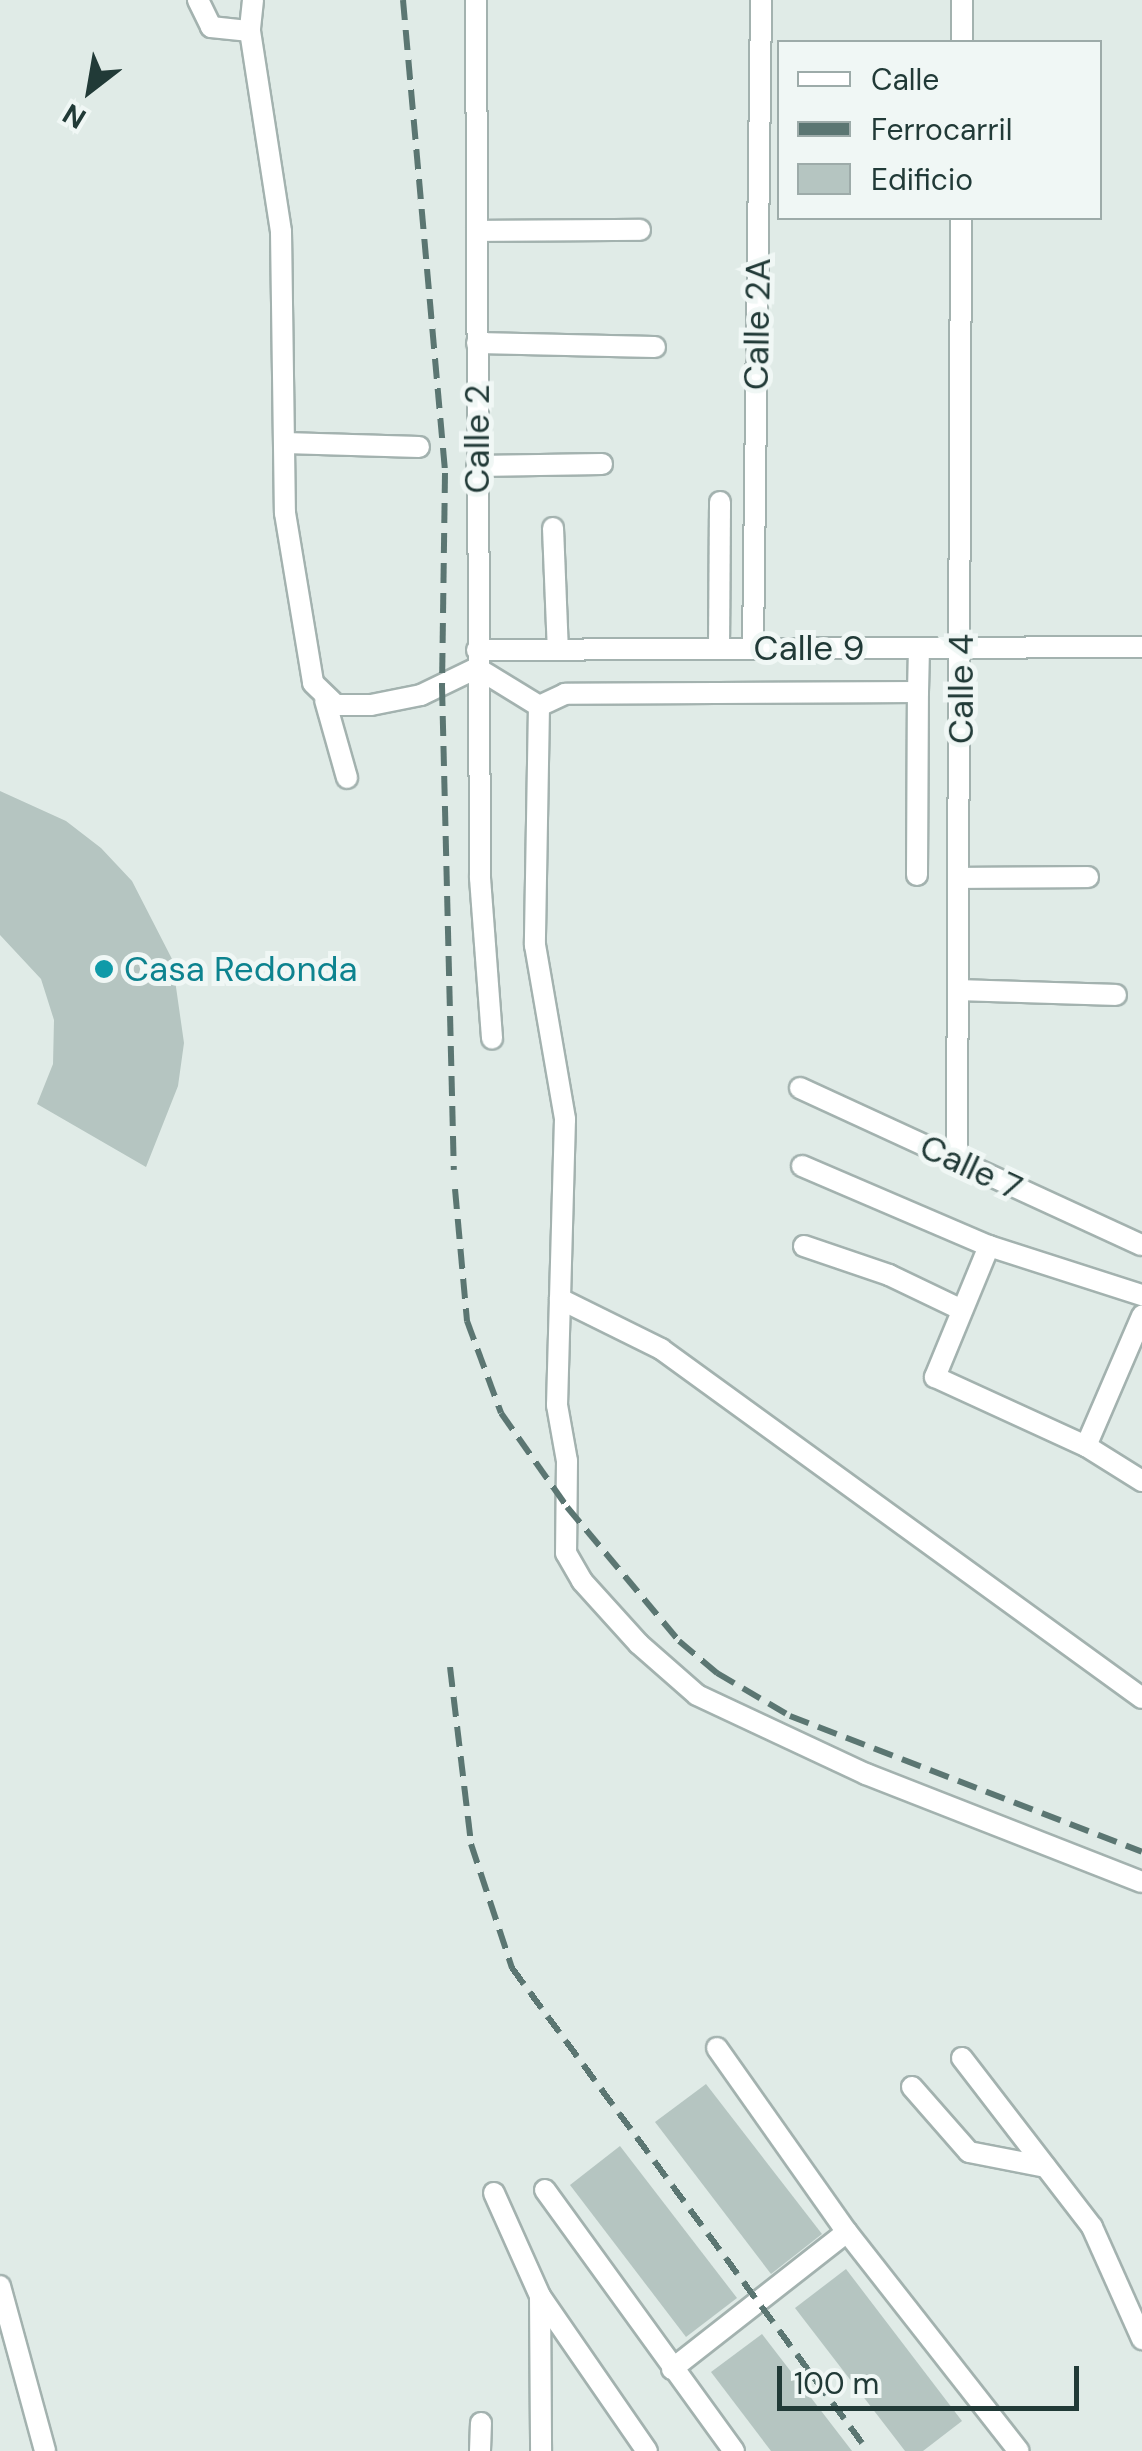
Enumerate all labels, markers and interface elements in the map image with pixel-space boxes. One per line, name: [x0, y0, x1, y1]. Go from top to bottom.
north arrow: [40, 40, 140, 140]
legend: [777, 40, 1102, 220]
text: Calle: [871, 60, 939, 99]
text: N: [56, 95, 93, 137]
text: Ferrocarril: [871, 110, 1012, 149]
text: Edificio: [871, 160, 973, 199]
street label: Calle 2A: [735, 257, 779, 391]
street label: Calle 2: [456, 384, 498, 494]
street label: Calle 9: [754, 627, 864, 669]
street label: Calle 4: [940, 634, 982, 744]
place label: Casa Redonda: [124, 948, 357, 990]
marker: Casa Redonda: [93, 958, 115, 980]
street label: Calle 7: [913, 1125, 1029, 1209]
scale bar: [782, 2346, 1084, 2408]
text: 100 m: [794, 2364, 879, 2403]

